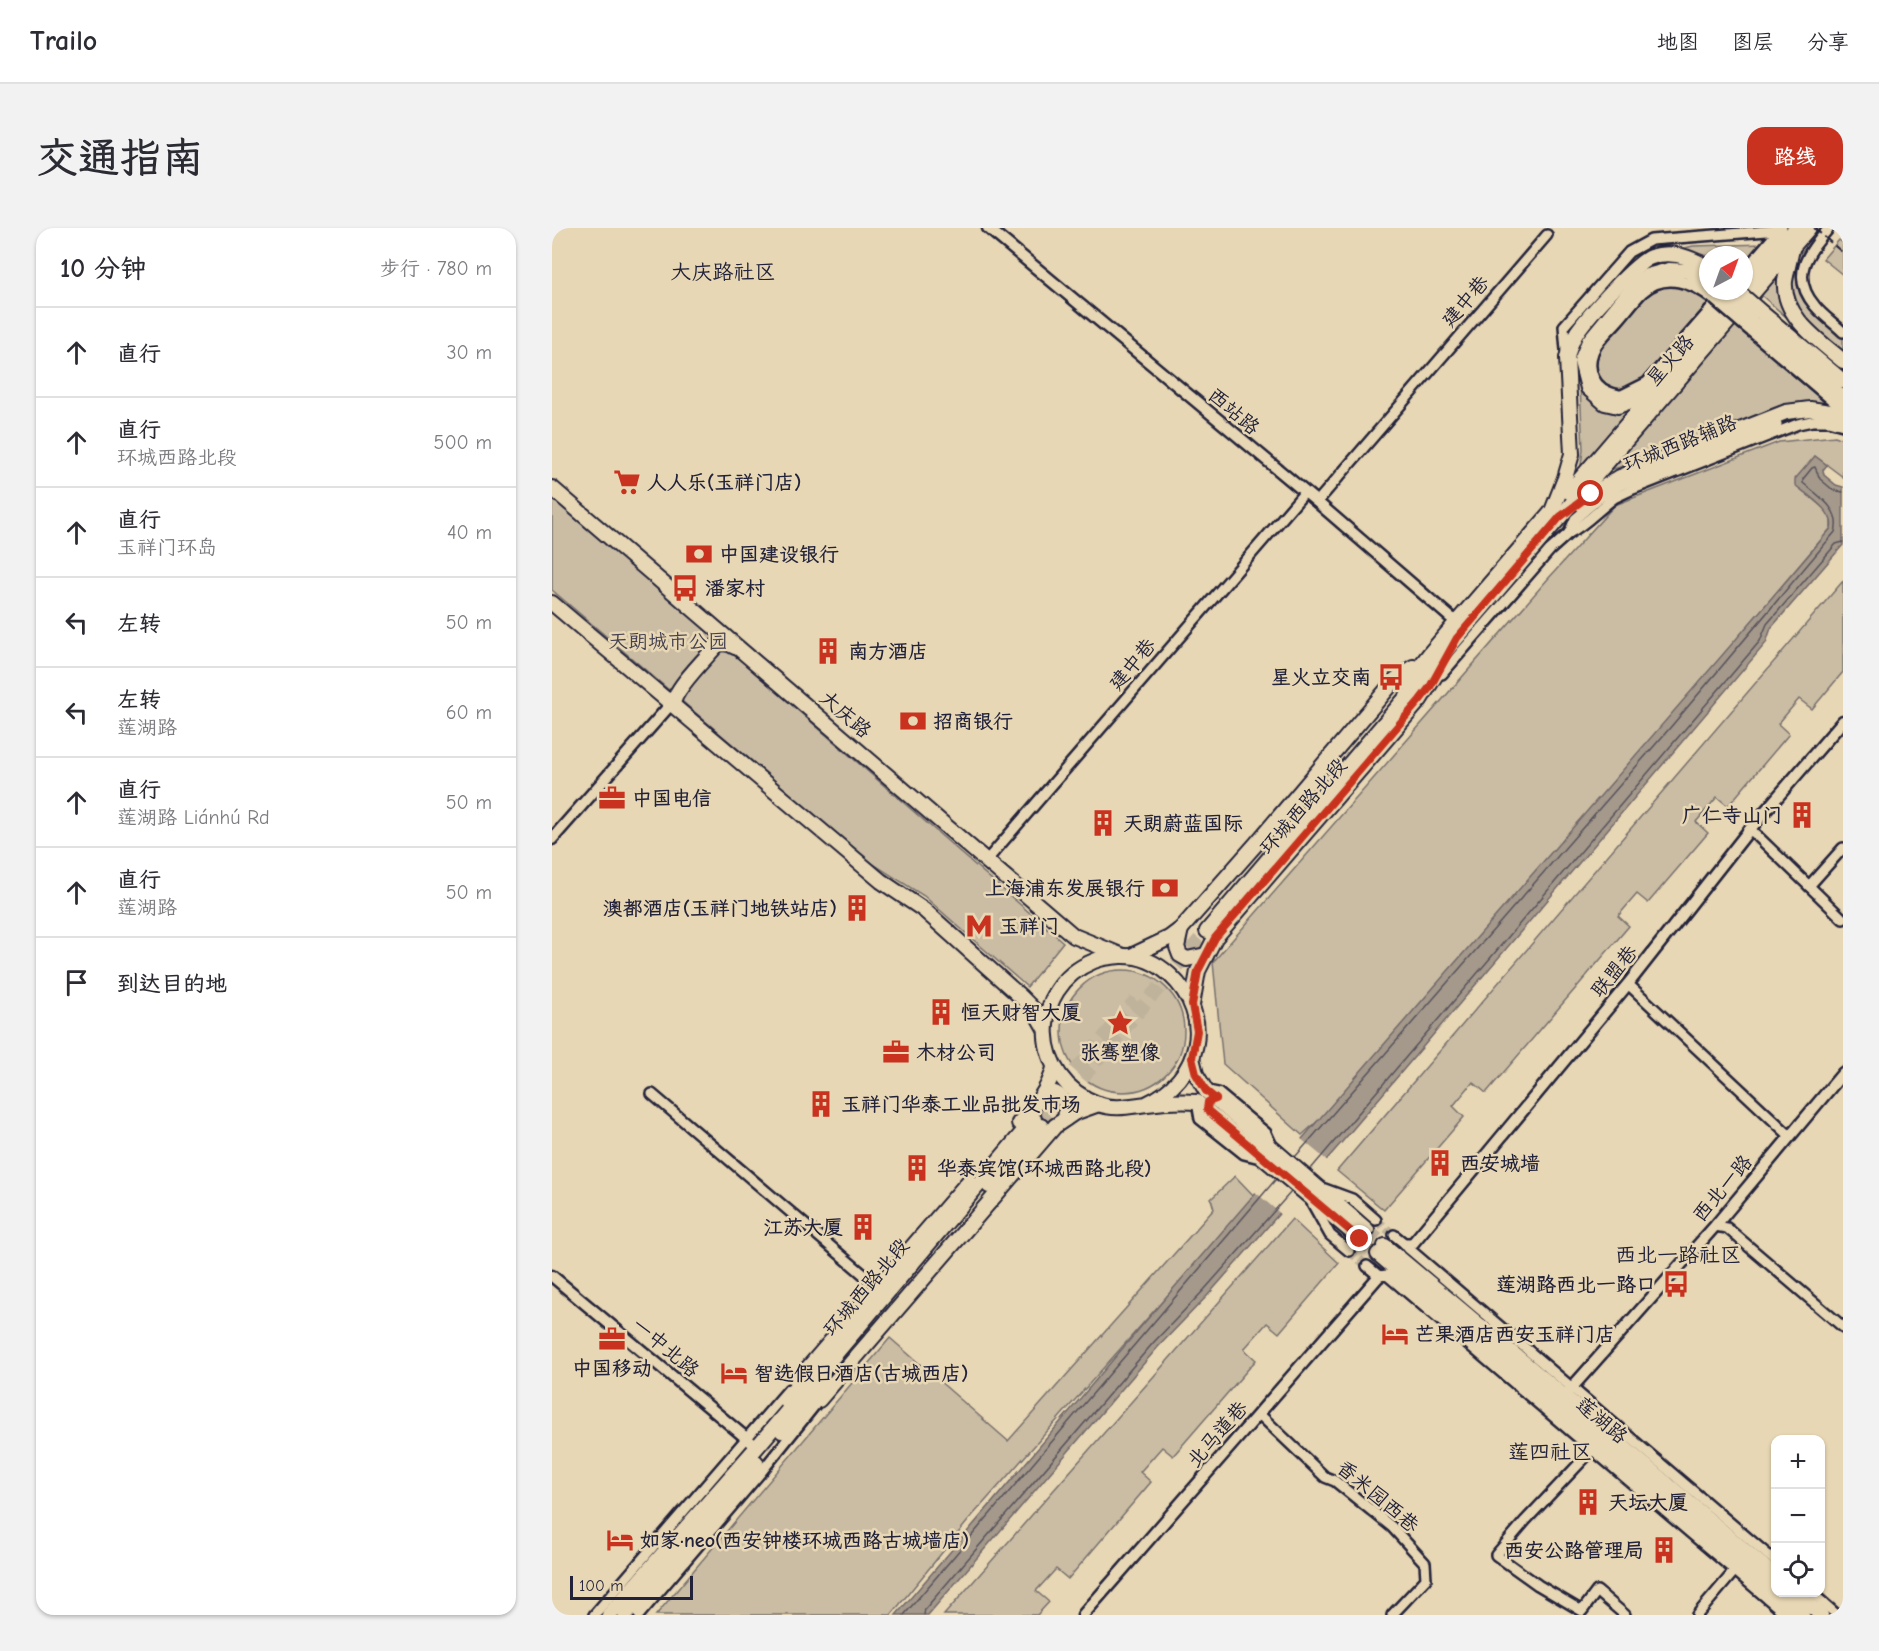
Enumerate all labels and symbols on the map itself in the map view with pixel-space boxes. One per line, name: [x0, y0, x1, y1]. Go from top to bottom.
north arrow: [1699, 246, 1753, 300]
district label: 大庆路社区: [671, 260, 776, 284]
street label: 建中巷: [1437, 270, 1494, 332]
street label: 星火路: [1642, 329, 1699, 391]
street label: 西站路: [1203, 383, 1265, 440]
street label: 环城西路辅路: [1620, 410, 1741, 477]
supermarket icon: 人人乐(玉祥门店): [612, 467, 642, 497]
place label: 人人乐(玉祥门店): [647, 471, 801, 494]
route start: [1577, 480, 1603, 506]
bank icon: 中国建设银行: [684, 539, 714, 569]
place label: 中国建设银行: [719, 543, 839, 566]
bus stop icon: 潘家村: [670, 573, 700, 603]
place label: 潘家村: [705, 577, 765, 600]
park label: 天朗城市公园: [608, 630, 728, 653]
street label: 建中巷: [1104, 633, 1161, 695]
building icon: 南方酒店: [813, 636, 843, 666]
place label: 南方酒店: [848, 640, 928, 663]
bus stop icon: 星火立交南: [1376, 662, 1406, 692]
place label: 星火立交南: [1271, 666, 1371, 689]
street label: 大庆路: [815, 686, 877, 743]
bank icon: 招商银行: [898, 706, 928, 736]
place label: 招商银行: [933, 710, 1013, 733]
street label: 环城西路北段: [1255, 754, 1351, 859]
office icon: 中国电信: [597, 783, 627, 813]
place label: 中国电信: [632, 787, 712, 810]
building icon: 广仁寺山门: [1787, 800, 1817, 830]
place label: 广仁寺山门: [1682, 804, 1782, 827]
building icon: 天朗蔚蓝国际: [1088, 808, 1118, 838]
place label: 天朗蔚蓝国际: [1123, 812, 1243, 835]
bank icon: 上海浦东发展银行: [1150, 873, 1180, 903]
place label: 上海浦东发展银行: [985, 877, 1145, 900]
building icon: 澳都酒店(玉祥门地铁站店): [842, 893, 872, 923]
place label: 澳都酒店(玉祥门地铁站店): [603, 897, 837, 920]
metro station icon: 玉祥门: [964, 911, 994, 941]
place label: 玉祥门: [999, 915, 1059, 938]
street label: 联盟巷: [1587, 940, 1643, 1002]
building icon: 恒天财智大厦: [926, 997, 956, 1027]
place label: 恒天财智大厦: [961, 1001, 1081, 1024]
place icon: 张骞塑像: [1105, 1008, 1135, 1038]
office icon: 木材公司: [881, 1037, 911, 1067]
place label: 木材公司: [916, 1041, 996, 1064]
place label: 张骞塑像: [1080, 1041, 1160, 1064]
building icon: 玉祥门华泰工业品批发市场: [806, 1089, 836, 1119]
place label: 玉祥门华泰工业品批发市场: [841, 1093, 1081, 1116]
building icon: 西安城墙: [1425, 1148, 1455, 1178]
street label: 西北一路: [1688, 1150, 1758, 1226]
place label: 西安城墙: [1460, 1152, 1540, 1175]
building icon: 华泰宾馆(环城西路北段): [902, 1153, 932, 1183]
place label: 华泰宾馆(环城西路北段): [937, 1157, 1151, 1180]
building icon: 江苏大厦: [848, 1212, 878, 1242]
place label: 江苏大厦: [763, 1216, 843, 1239]
route end: [1346, 1225, 1372, 1251]
street label: 环城西路北段: [819, 1234, 914, 1341]
district label: 西北一路社区: [1615, 1243, 1741, 1267]
bus stop icon: 莲湖路西北一路口: [1661, 1269, 1691, 1299]
place label: 莲湖路西北一路口: [1496, 1273, 1656, 1296]
street label: 一中北路: [628, 1313, 704, 1383]
hotel icon: 芒果酒店西安玉祥门店: [1380, 1319, 1410, 1349]
place label: 芒果酒店西安玉祥门店: [1415, 1323, 1615, 1346]
office icon: 中国移动: [597, 1324, 627, 1354]
place label: 中国移动: [572, 1357, 652, 1380]
hotel icon: 智选假日酒店(古城西店): [719, 1358, 749, 1388]
place label: 智选假日酒店(古城西店): [754, 1362, 968, 1385]
street label: 莲湖路: [1571, 1392, 1633, 1449]
street label: 北马道巷: [1182, 1396, 1253, 1472]
district label: 莲四社区: [1508, 1440, 1592, 1464]
street label: 香米园西巷: [1332, 1455, 1424, 1538]
building icon: 天坛大厦: [1573, 1487, 1603, 1517]
place label: 天坛大厦: [1608, 1491, 1688, 1514]
hotel icon: 如家·neo(西安钟楼环城西路古城墙店): [605, 1525, 635, 1555]
place label: 如家·neo(西安钟楼环城西路古城墙店): [640, 1529, 969, 1552]
building icon: 西安公路管理局: [1649, 1535, 1679, 1565]
place label: 西安公路管理局: [1504, 1539, 1644, 1562]
scale bar: [570, 1573, 693, 1600]

